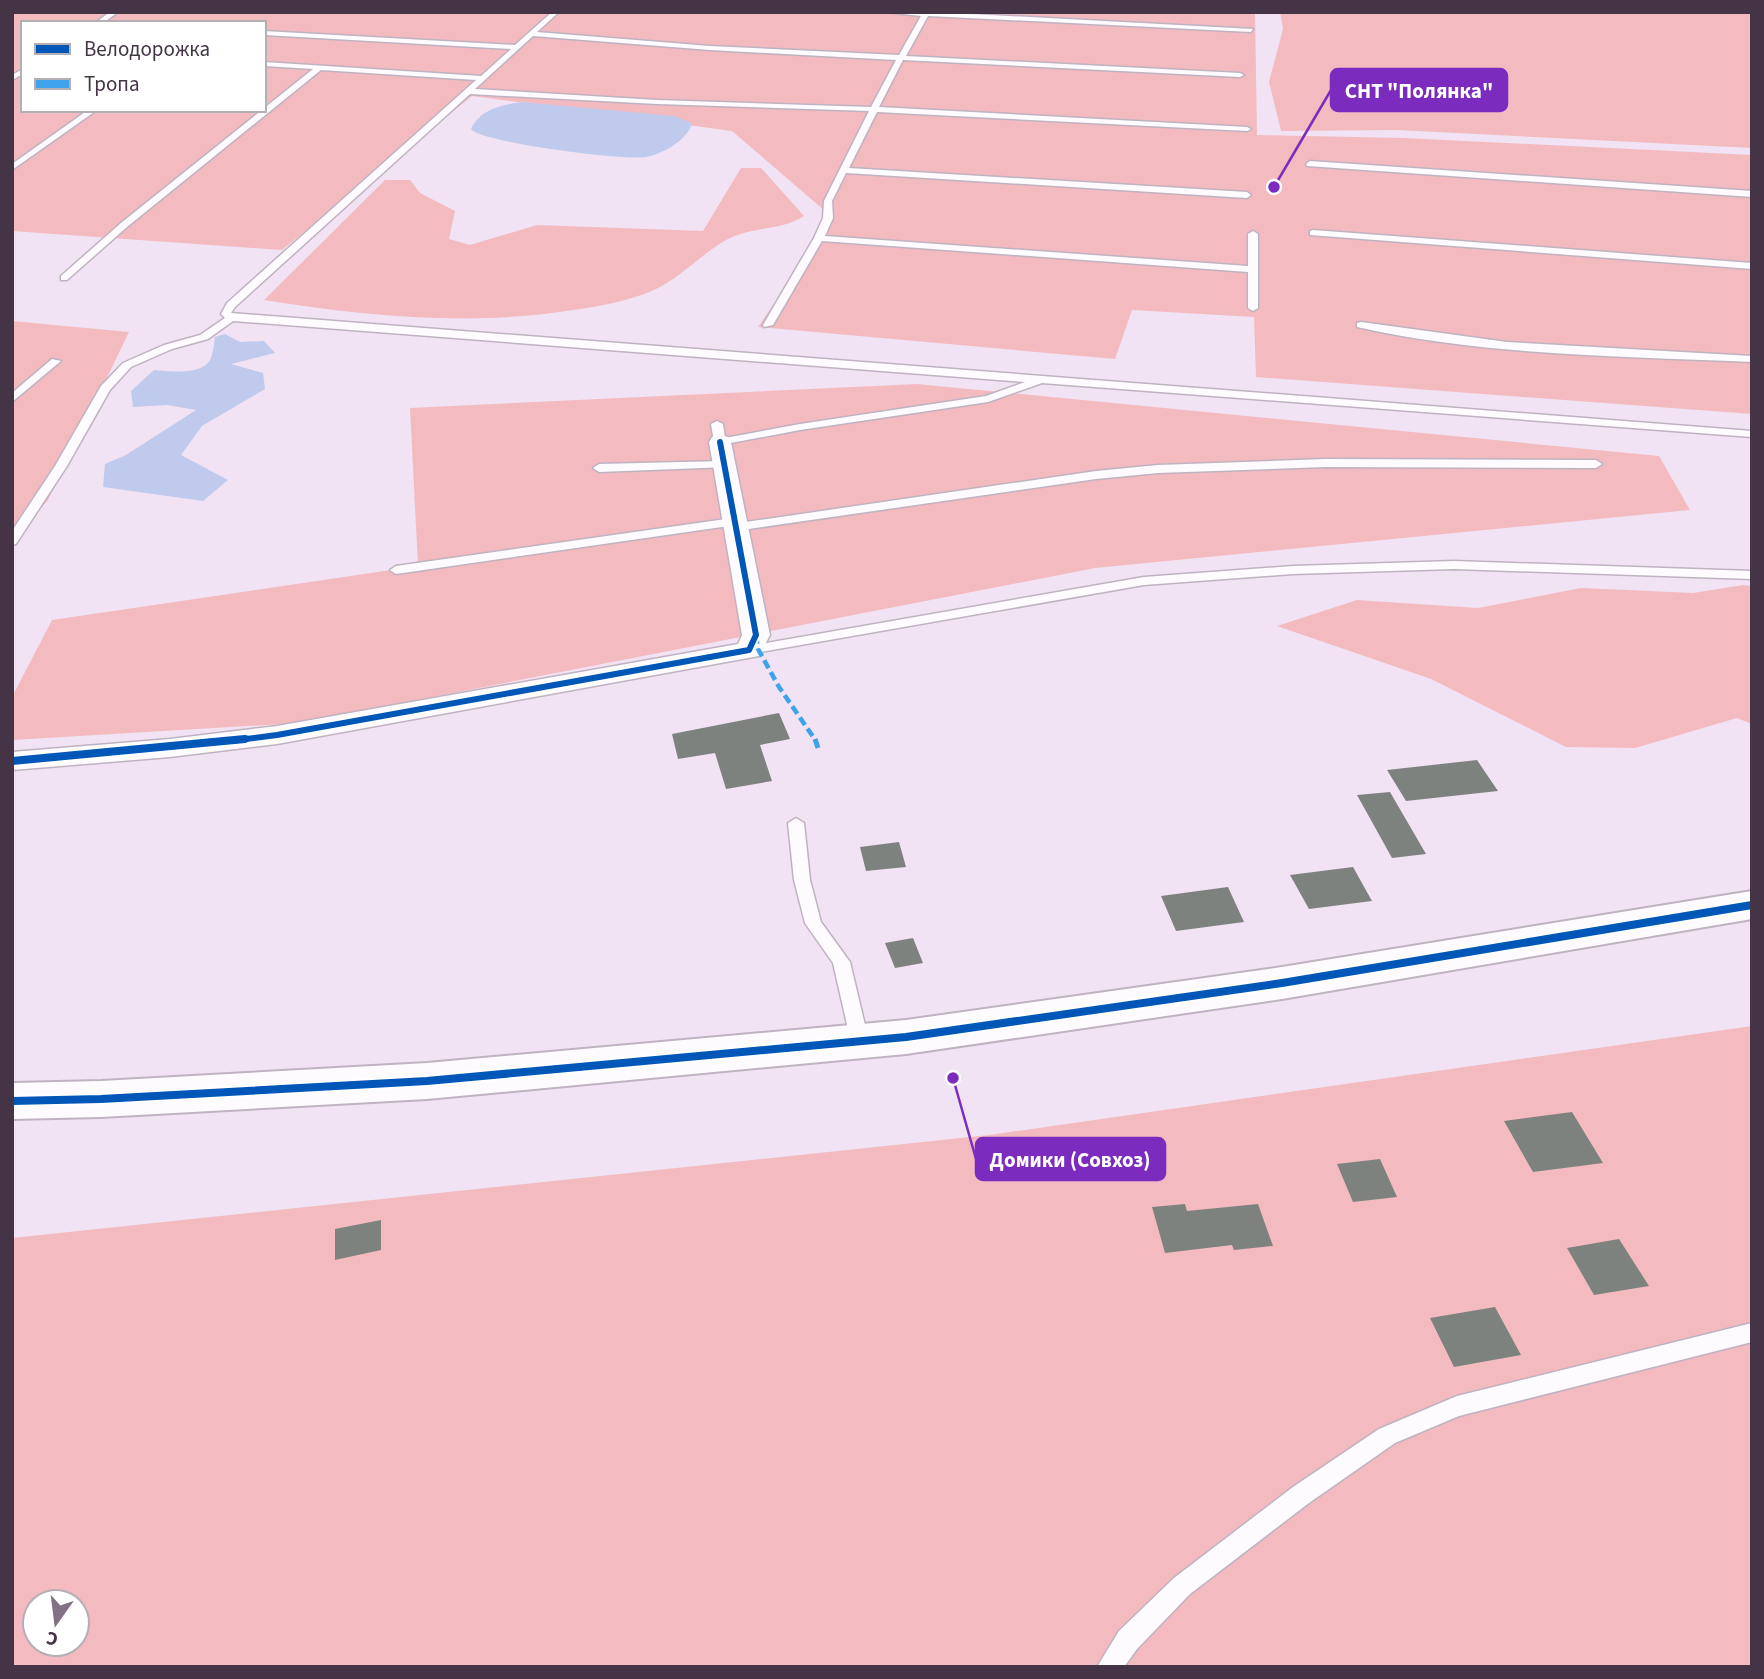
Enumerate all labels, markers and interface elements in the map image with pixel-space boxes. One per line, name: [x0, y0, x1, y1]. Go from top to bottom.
legend: [21, 21, 266, 112]
text: Велодорожка: [84, 34, 210, 64]
text: Тропа: [84, 69, 140, 99]
callout: СНТ "Полянка": [1331, 69, 1507, 111]
text: СНТ "Полянка": [1345, 76, 1493, 106]
callout: Домики (Совхоз): [976, 1138, 1165, 1180]
text: Домики (Совхоз): [990, 1145, 1150, 1175]
north arrow: [21, 1588, 91, 1658]
text: С: [44, 1624, 61, 1652]

